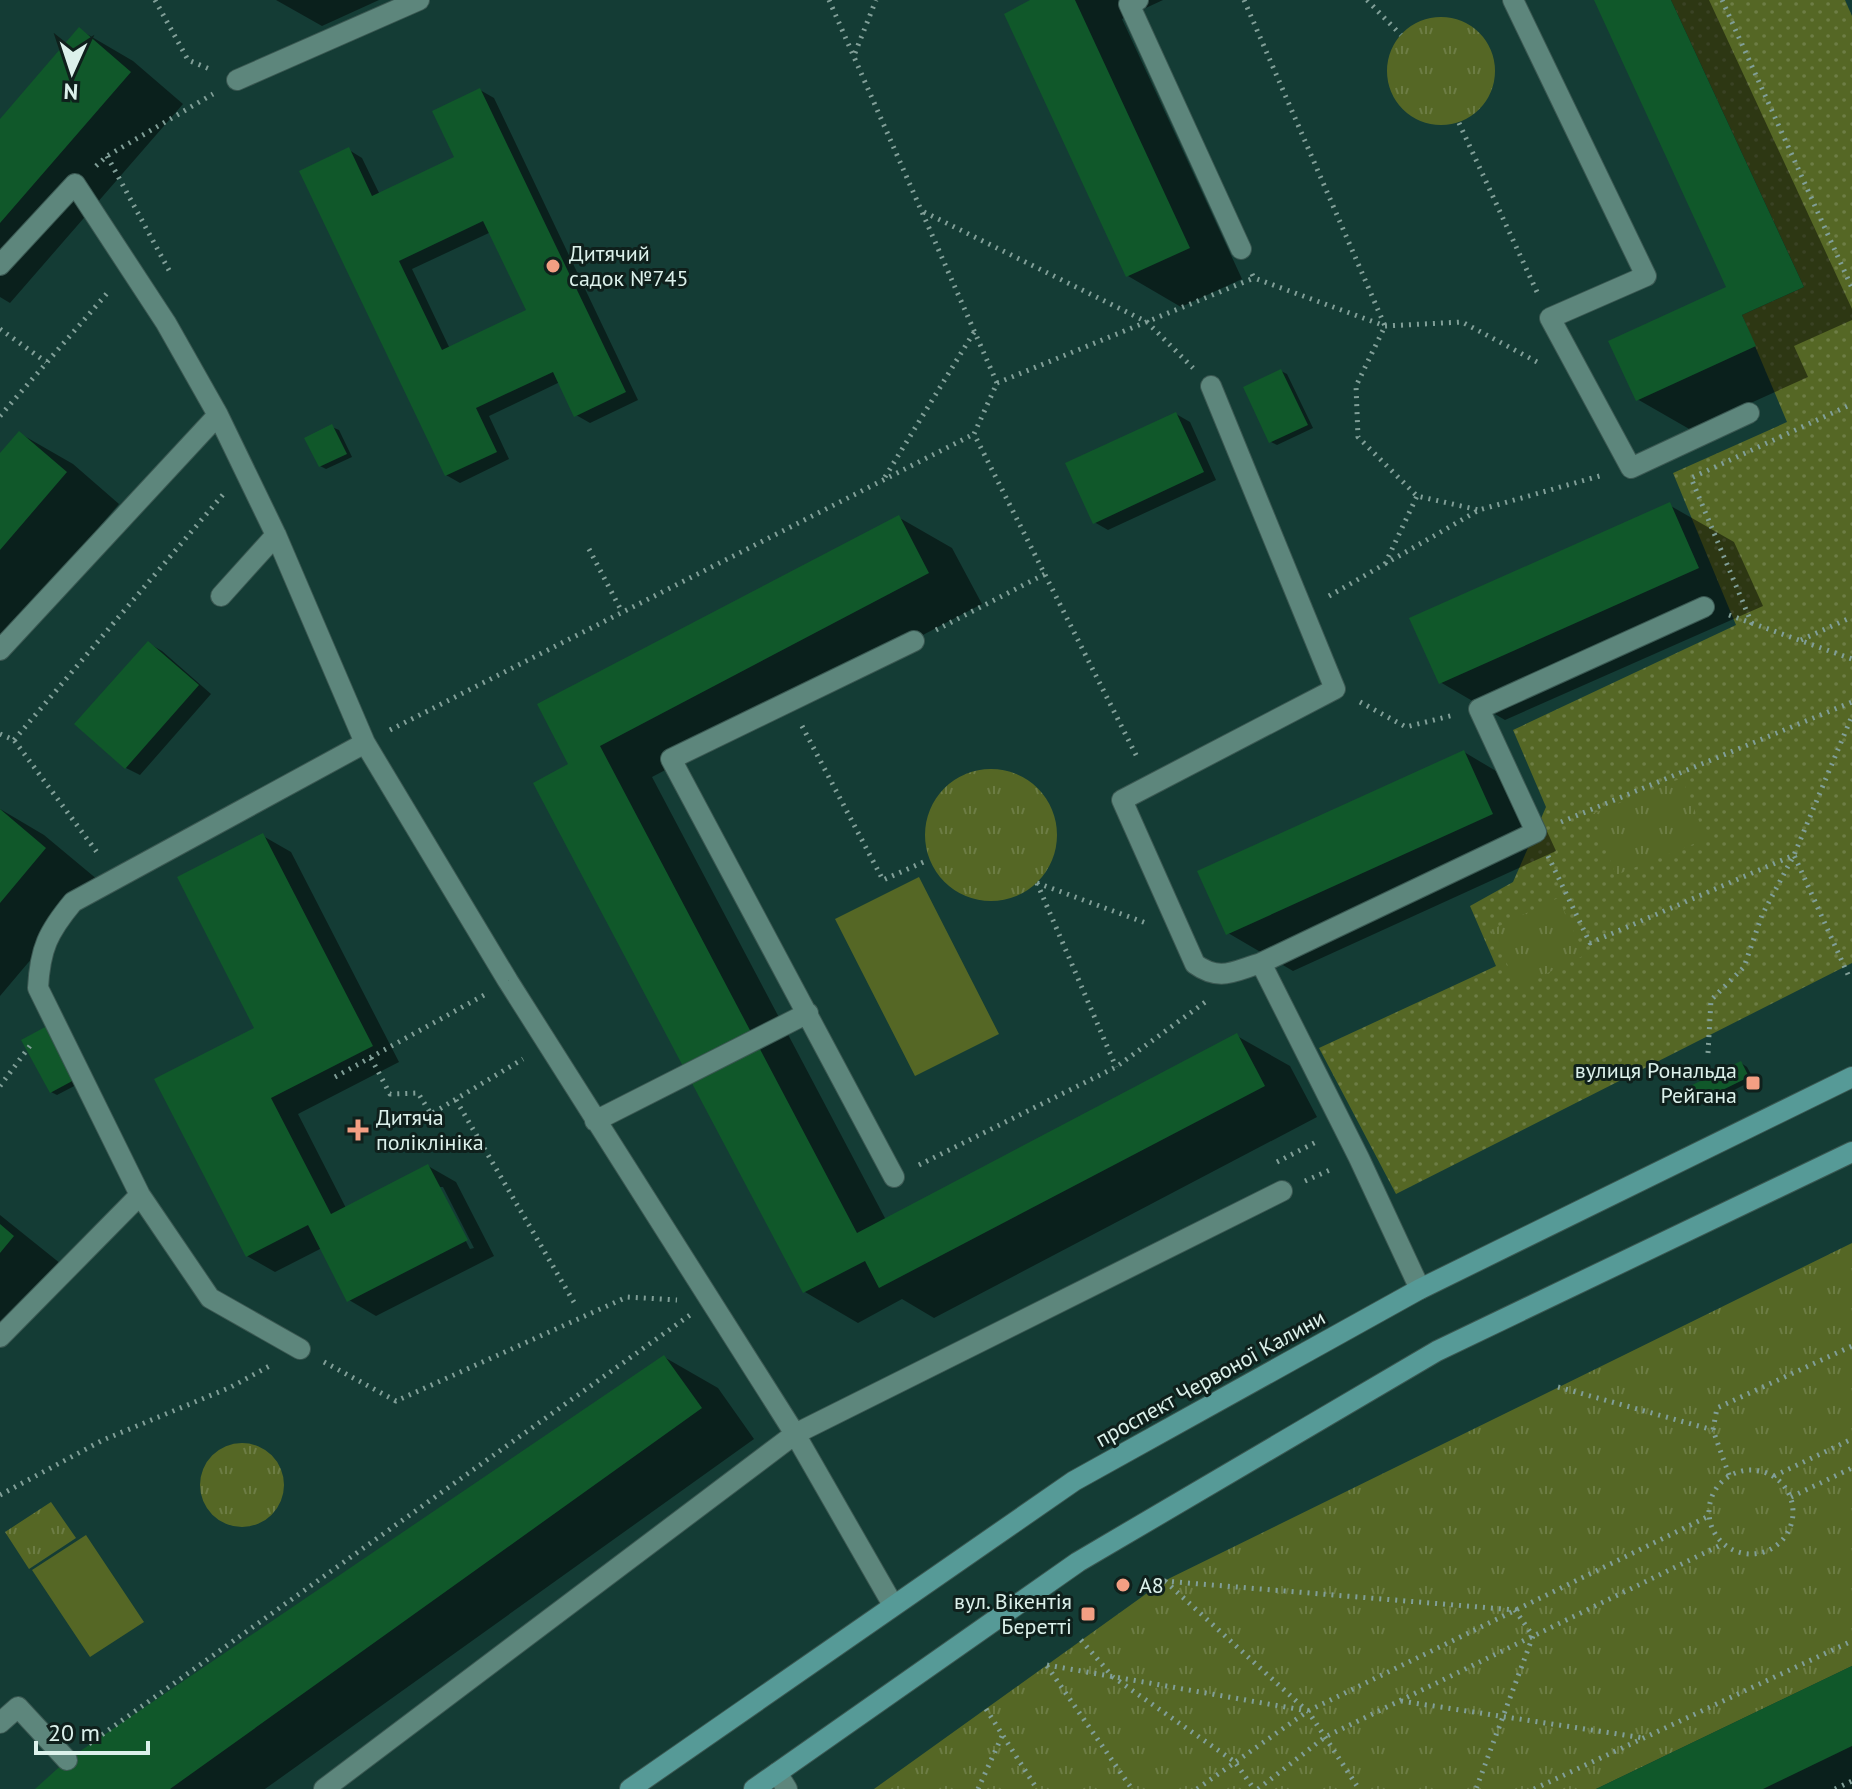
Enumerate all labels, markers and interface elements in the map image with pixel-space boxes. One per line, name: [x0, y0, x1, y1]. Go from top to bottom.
north arrow: [32, 32, 112, 112]
text: N: [63, 78, 79, 106]
place label: Дитячий садок №745: [569, 239, 688, 292]
marker: Дитячий садок №745: [544, 257, 562, 275]
place label: вулиця Рональда Рейгана: [1575, 1056, 1737, 1109]
marker: вулиця Рональда Рейгана: [1744, 1074, 1762, 1092]
place label: Дитяча поліклініка: [376, 1103, 484, 1156]
marker: Дитяча поліклініка: [347, 1119, 369, 1141]
street label: проспект Червоної Калини: [1090, 1303, 1330, 1453]
place label: А8: [1139, 1571, 1164, 1599]
marker: А8: [1114, 1576, 1132, 1594]
place label: вул. Вікентія Беретті: [954, 1587, 1072, 1640]
marker: вул. Вікентія Беретті: [1079, 1605, 1097, 1623]
scale bar: [36, 1705, 148, 1755]
text: 20 m: [48, 1717, 100, 1748]

